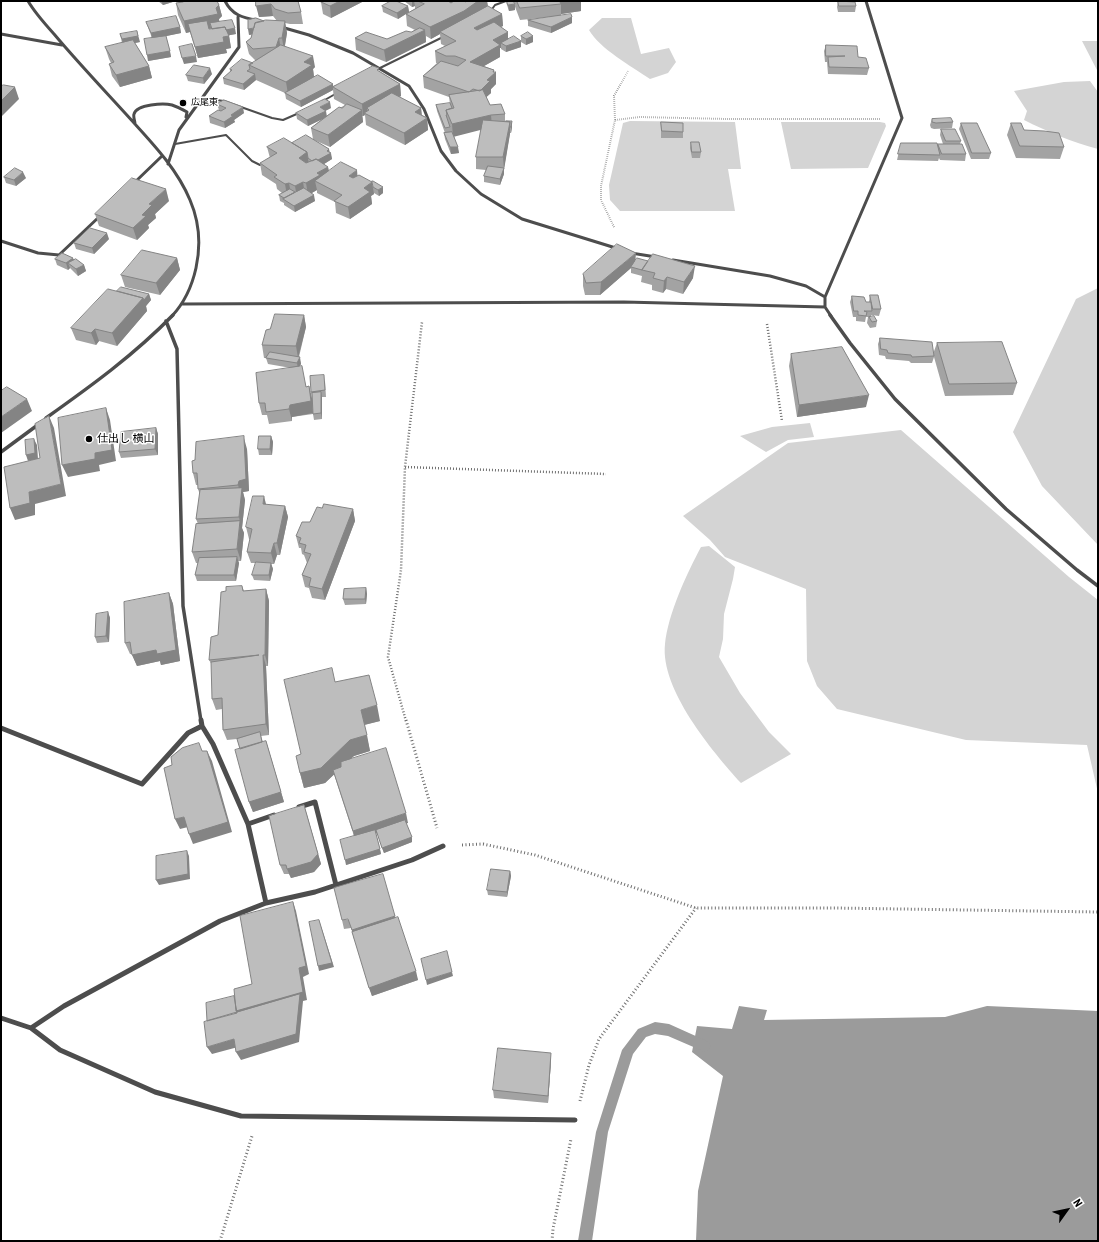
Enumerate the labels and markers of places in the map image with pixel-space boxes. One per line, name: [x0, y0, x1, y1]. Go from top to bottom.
marker: 広尾東: [178, 98, 188, 108]
place label: 広尾東: [191, 98, 218, 108]
place label: 仕出し 横山: [97, 432, 155, 446]
marker: 仕出し 横山: [84, 434, 94, 444]

